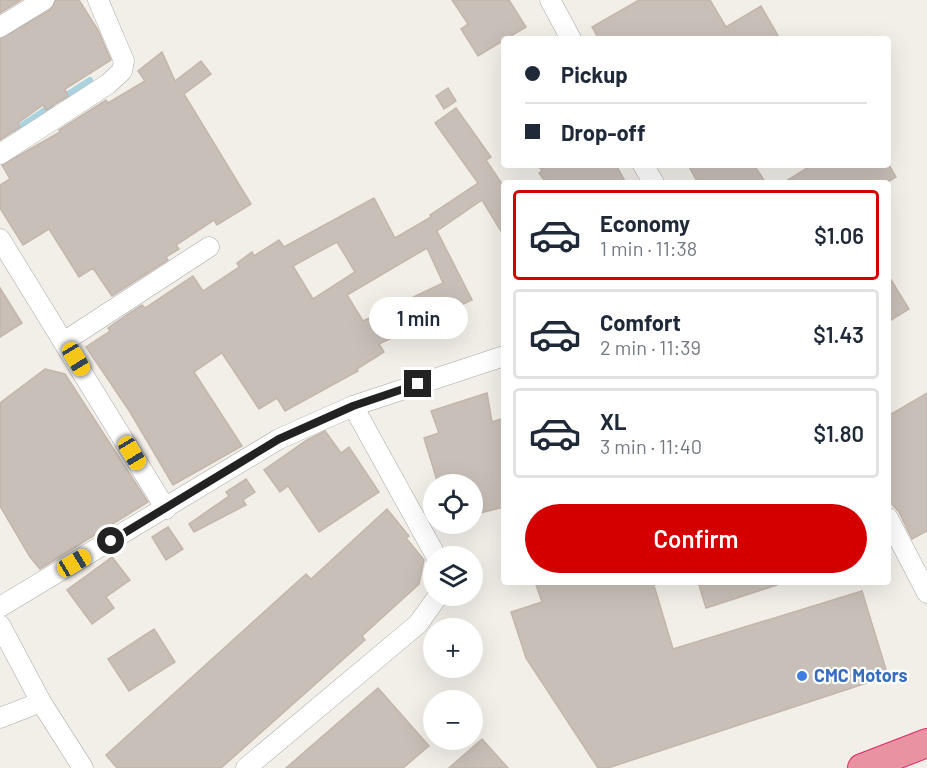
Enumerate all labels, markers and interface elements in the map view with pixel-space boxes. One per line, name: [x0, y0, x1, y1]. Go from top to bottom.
text: Pickup: [561, 61, 628, 87]
text: Drop-off: [561, 119, 645, 145]
icon: car: [528, 208, 582, 262]
text: Economy: [600, 210, 690, 236]
text: $1.06: [814, 222, 864, 248]
text: 1 min · 11:38: [600, 236, 697, 260]
callout: 1 min: [368, 297, 468, 339]
text: 1 min: [397, 306, 440, 330]
icon: car: [528, 307, 582, 361]
text: Comfort: [600, 309, 681, 335]
text: $1.43: [813, 321, 864, 347]
text: 2 min · 11:39: [600, 335, 701, 359]
car: [59, 339, 93, 379]
route end: [404, 370, 431, 397]
icon: car: [528, 406, 582, 460]
text: XL: [600, 408, 626, 434]
text: $1.80: [814, 420, 864, 446]
car: [115, 433, 149, 473]
text: 3 min · 11:40: [600, 434, 702, 458]
map controls: [423, 474, 483, 750]
button: locate: [423, 474, 483, 534]
button: Confirm: [525, 504, 867, 573]
route start: [97, 527, 124, 554]
car: [54, 546, 94, 580]
button: layers: [423, 546, 483, 606]
button: +: [423, 618, 483, 678]
place label: CMC Motors: [814, 664, 908, 686]
marker: CMC Motors: [795, 669, 809, 683]
button: −: [423, 690, 483, 750]

